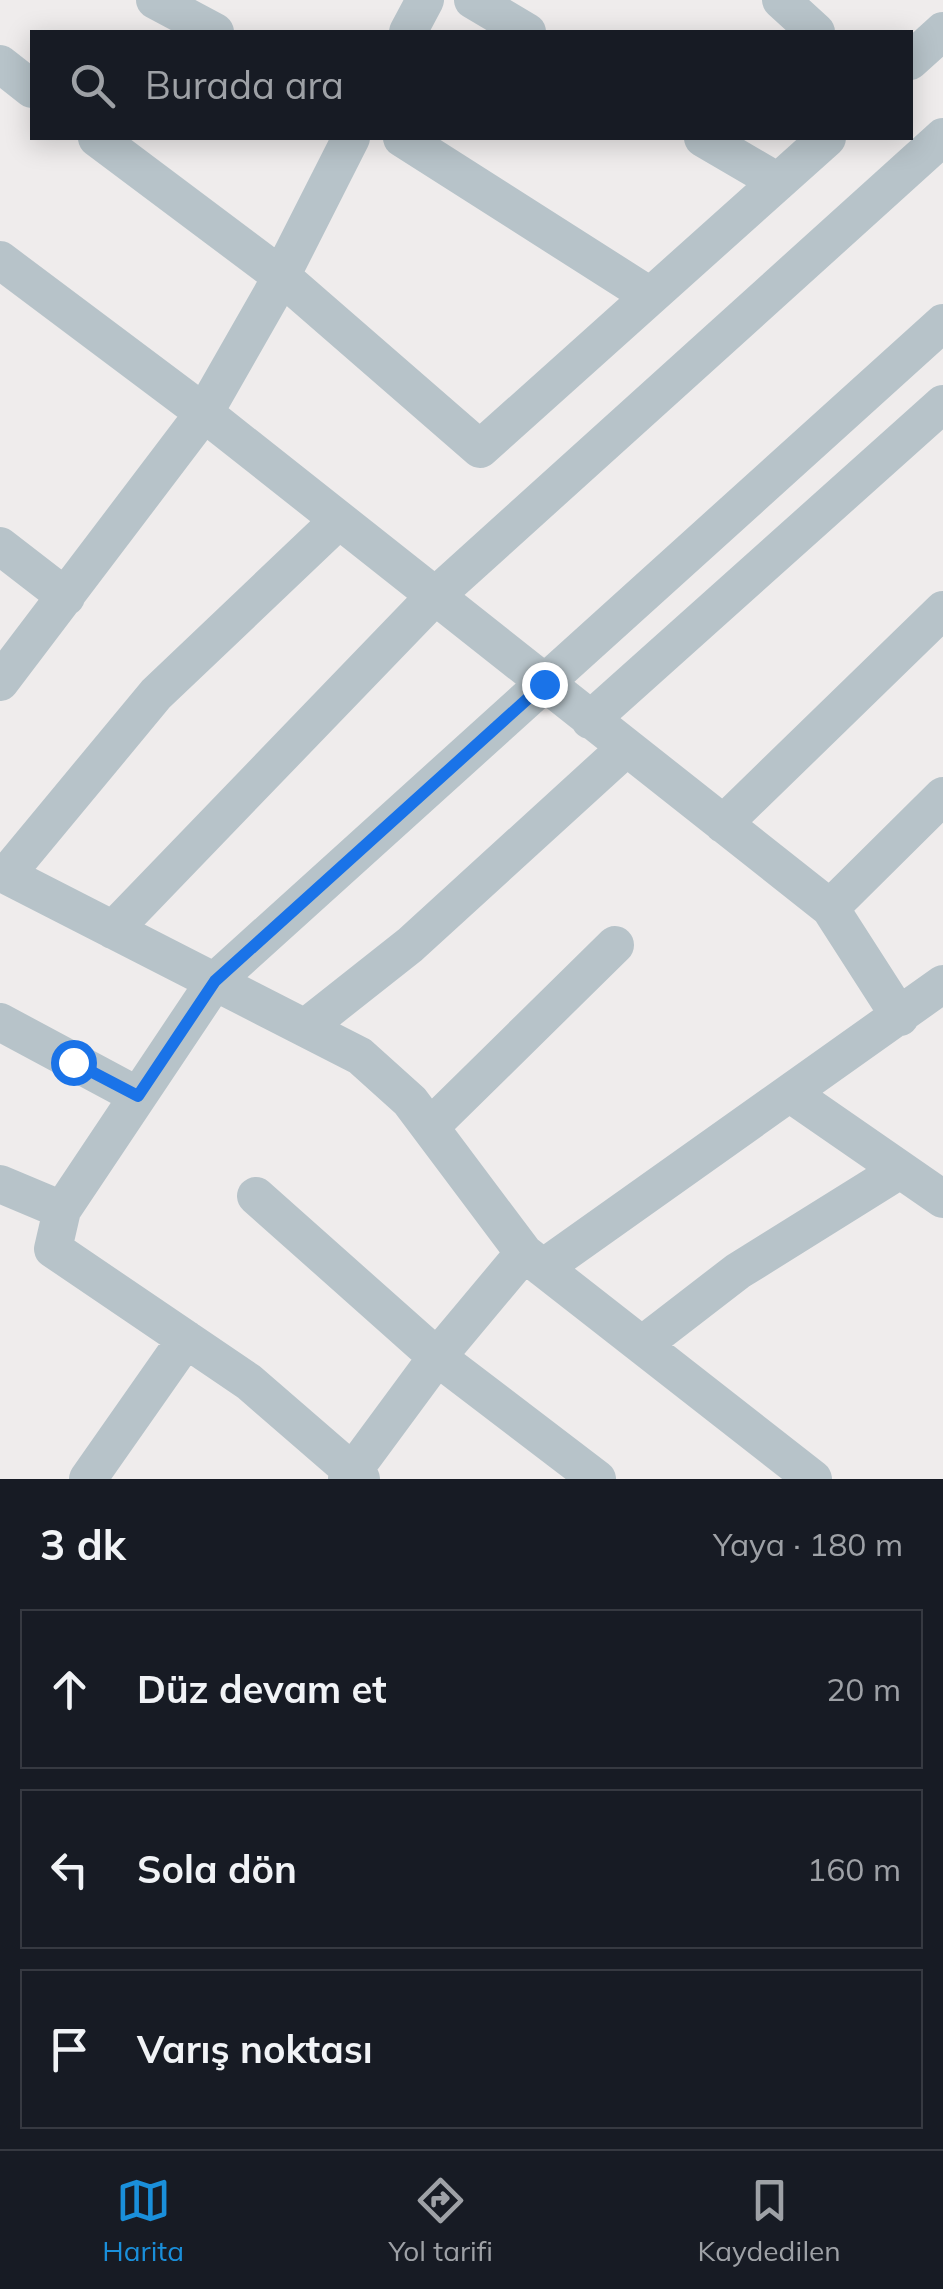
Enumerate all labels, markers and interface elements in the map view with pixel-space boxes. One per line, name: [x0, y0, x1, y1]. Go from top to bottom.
search box: [30, 30, 913, 140]
icon: search: [65, 58, 120, 113]
text: Burada ara: [145, 61, 344, 109]
route end: [522, 662, 568, 708]
route start: [51, 1040, 97, 1086]
text: 3 dk: [40, 1518, 126, 1571]
text: Yaya · 180 m: [713, 1524, 903, 1564]
icon: ahead: [42, 1662, 97, 1717]
text: Düz devam et: [137, 1665, 387, 1713]
text: 20 m: [826, 1669, 901, 1709]
icon: left: [42, 1842, 97, 1897]
text: Sola dön: [137, 1845, 297, 1893]
text: 160 m: [807, 1849, 901, 1889]
icon: arrive: [42, 2022, 97, 2077]
text: Varış noktası: [137, 2025, 373, 2073]
tab: Harita: [102, 2173, 184, 2268]
tab: Yol tarifi: [389, 2173, 493, 2268]
tab: Kaydedilen: [697, 2173, 841, 2268]

